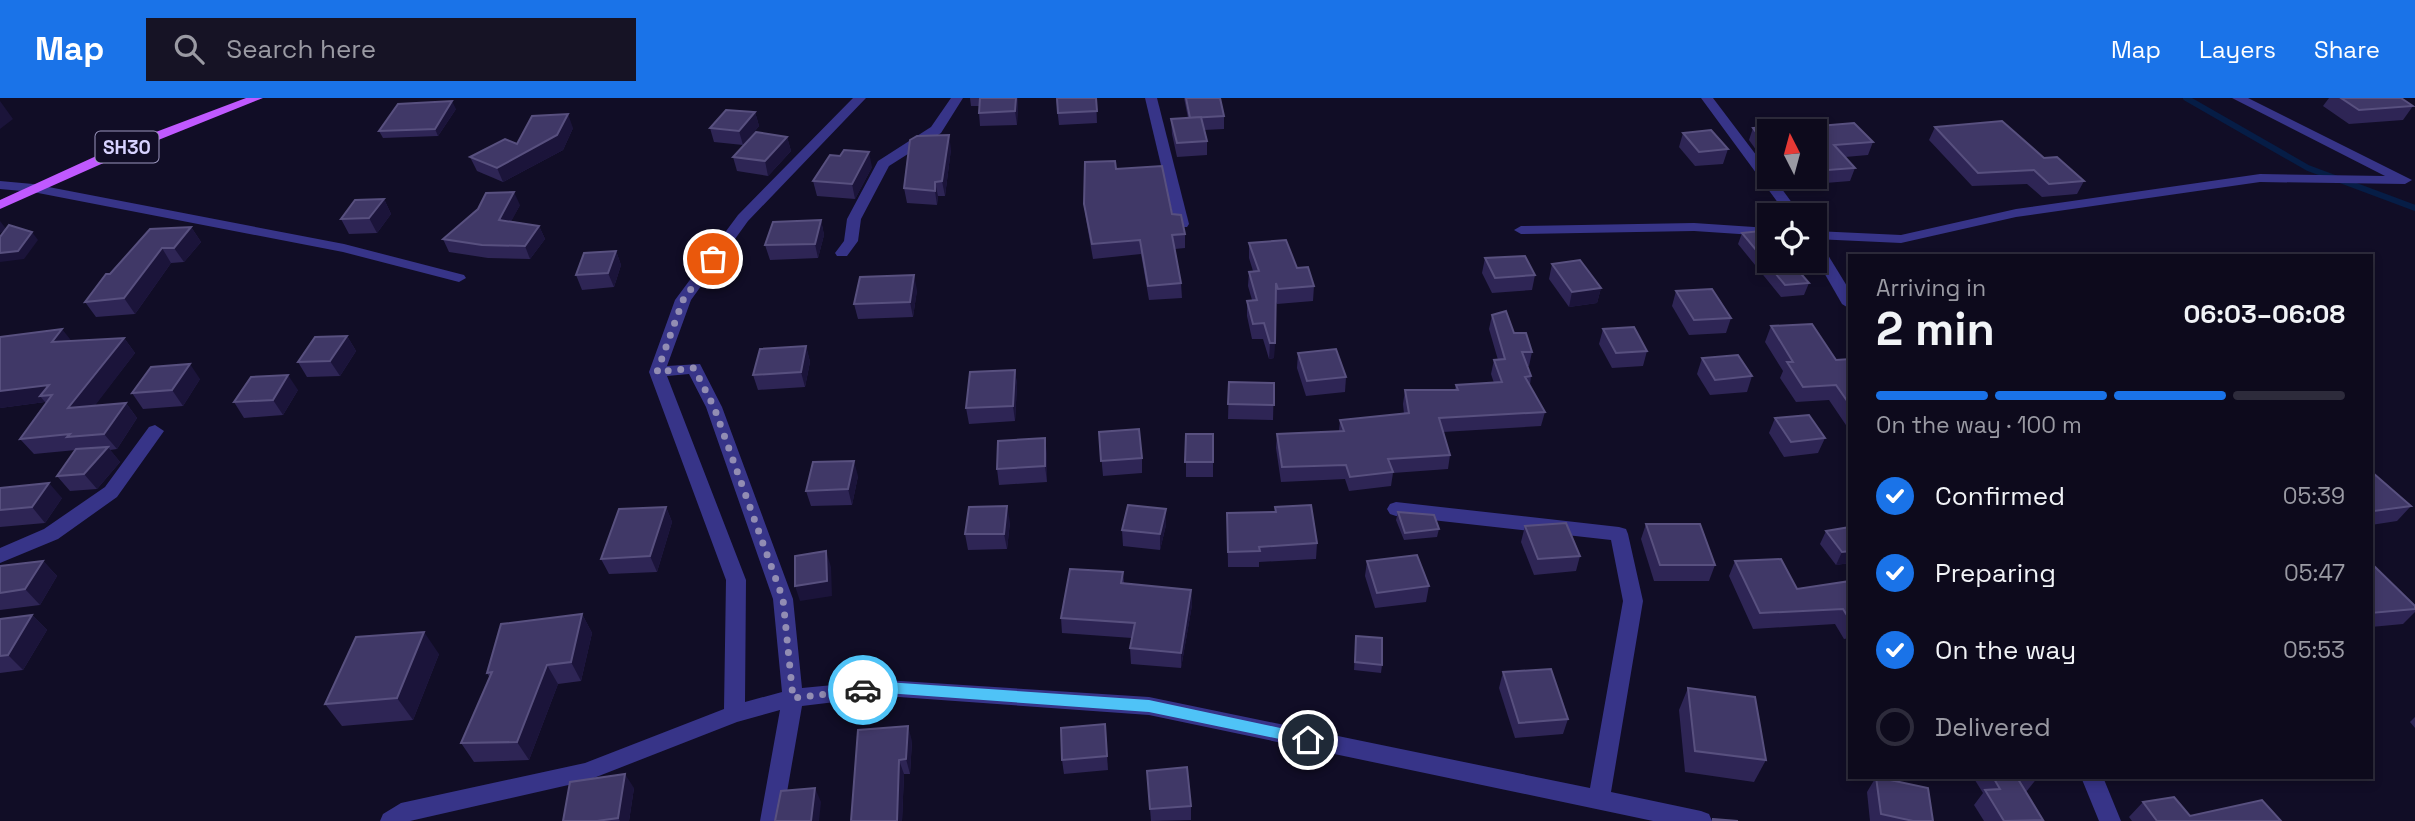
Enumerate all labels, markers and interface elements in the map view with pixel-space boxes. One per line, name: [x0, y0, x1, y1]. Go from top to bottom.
search box: [146, 18, 636, 81]
text: Map: [35, 28, 104, 70]
icon: search: [170, 30, 208, 68]
text: Search here: [226, 32, 376, 66]
text: Map: [2111, 34, 2161, 65]
text: Layers: [2199, 34, 2276, 65]
text: Share: [2314, 34, 2380, 65]
north arrow: [1757, 119, 1827, 189]
map controls: [1757, 119, 1827, 273]
road number: SH30: [96, 132, 158, 162]
button: locate: [1757, 203, 1827, 273]
pin: [683, 229, 743, 289]
icon: bag: [694, 240, 732, 278]
text: Arriving in: [1876, 273, 1986, 303]
text: 06:03–06:08: [2183, 297, 2345, 331]
text: 2 min: [1876, 300, 1995, 358]
text: On the way · 100 m: [1876, 410, 2082, 440]
icon: check: [1876, 477, 1914, 515]
text: Confirmed: [1935, 479, 2065, 513]
text: 05:39: [2283, 481, 2345, 511]
icon: check: [1876, 554, 1914, 592]
text: Preparing: [1935, 556, 2056, 590]
text: 05:47: [2284, 558, 2345, 588]
icon: check: [1876, 631, 1914, 669]
text: On the way: [1935, 633, 2076, 667]
text: 05:53: [2283, 635, 2345, 665]
courier: [828, 655, 898, 725]
icon: car: [844, 671, 882, 709]
pin: [1278, 710, 1338, 770]
text: Delivered: [1935, 710, 2051, 744]
icon: home: [1289, 721, 1327, 759]

